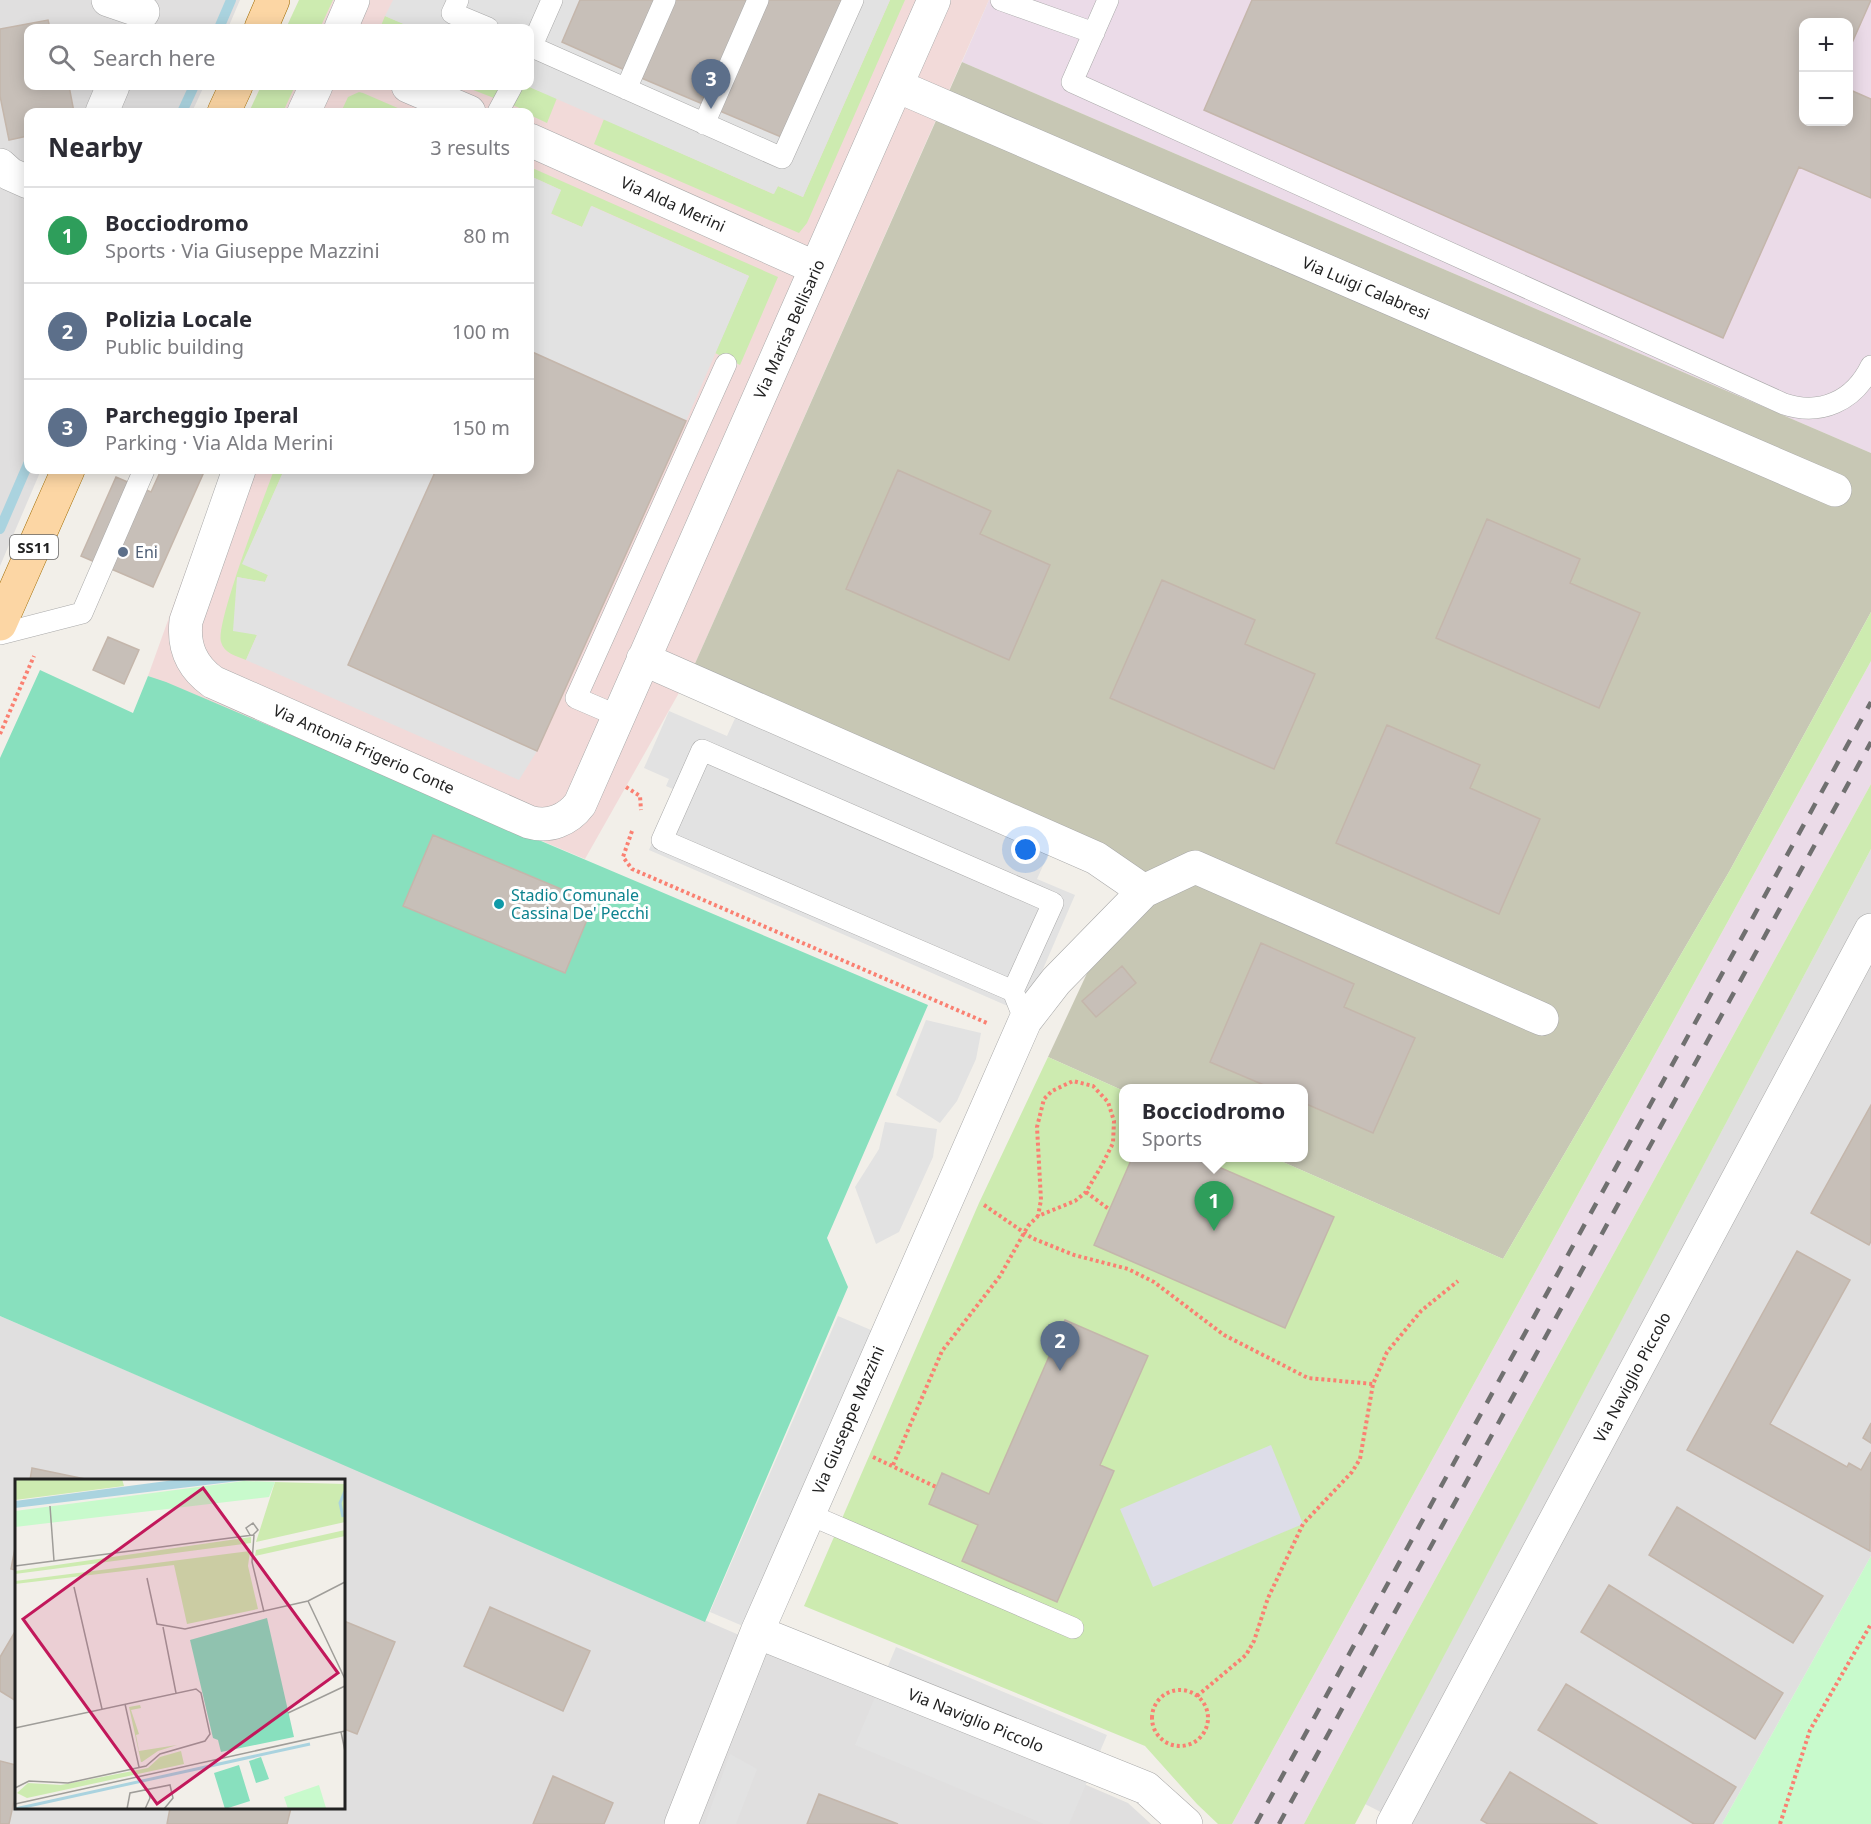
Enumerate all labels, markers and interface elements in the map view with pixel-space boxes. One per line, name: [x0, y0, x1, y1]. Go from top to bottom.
map controls: [1799, 18, 1853, 126]
button: +: [1799, 18, 1853, 72]
search box: [24, 24, 534, 90]
icon: search: [45, 41, 78, 74]
text: Search here: [93, 42, 215, 72]
pin: 3: [692, 60, 730, 109]
button: −: [1799, 72, 1853, 126]
text: Nearby: [48, 129, 143, 165]
text: 3 results: [430, 134, 510, 161]
street label: Via Alda Merini: [617, 171, 729, 237]
text: Bocciodromo: [105, 207, 249, 237]
text: 1: [62, 222, 73, 249]
text: 80 m: [463, 222, 510, 249]
text: Sports · Via Giuseppe Mazzini: [105, 237, 380, 264]
street label: Via Luigi Calabresi: [1299, 251, 1433, 325]
street label: Via Marisa Bellisario: [748, 256, 830, 402]
text: Polizia Locale: [105, 303, 252, 333]
text: 2: [62, 318, 73, 345]
text: 100 m: [452, 318, 510, 345]
text: Public building: [105, 333, 244, 360]
text: Parcheggio Iperal: [105, 399, 299, 429]
text: 3: [62, 414, 73, 441]
text: 150 m: [452, 414, 510, 441]
text: Parking · Via Alda Merini: [105, 429, 333, 456]
road number: SS11: [10, 535, 58, 559]
place label: Eni: [135, 541, 158, 563]
marker: Eni: [116, 545, 130, 559]
street label: Via Antonia Frigerio Conte: [270, 699, 458, 799]
your location: [1011, 835, 1040, 864]
place label: Stadio Comunale Cassina De' Pecchi: [511, 884, 649, 924]
marker: Stadio Comunale Cassina De' Pecchi: [492, 897, 506, 911]
popup: [1119, 1084, 1308, 1162]
text: Bocciodromo: [1142, 1095, 1285, 1125]
text: Sports: [1142, 1125, 1202, 1152]
pin: 1: [1194, 1182, 1234, 1231]
street label: Via Naviglio Piccolo: [1588, 1308, 1676, 1446]
pin: 2: [1040, 1322, 1080, 1371]
street label: Via Giuseppe Mazzini: [807, 1343, 889, 1497]
inset map: [15, 1479, 345, 1809]
street label: Via Naviglio Piccolo: [905, 1683, 1047, 1757]

